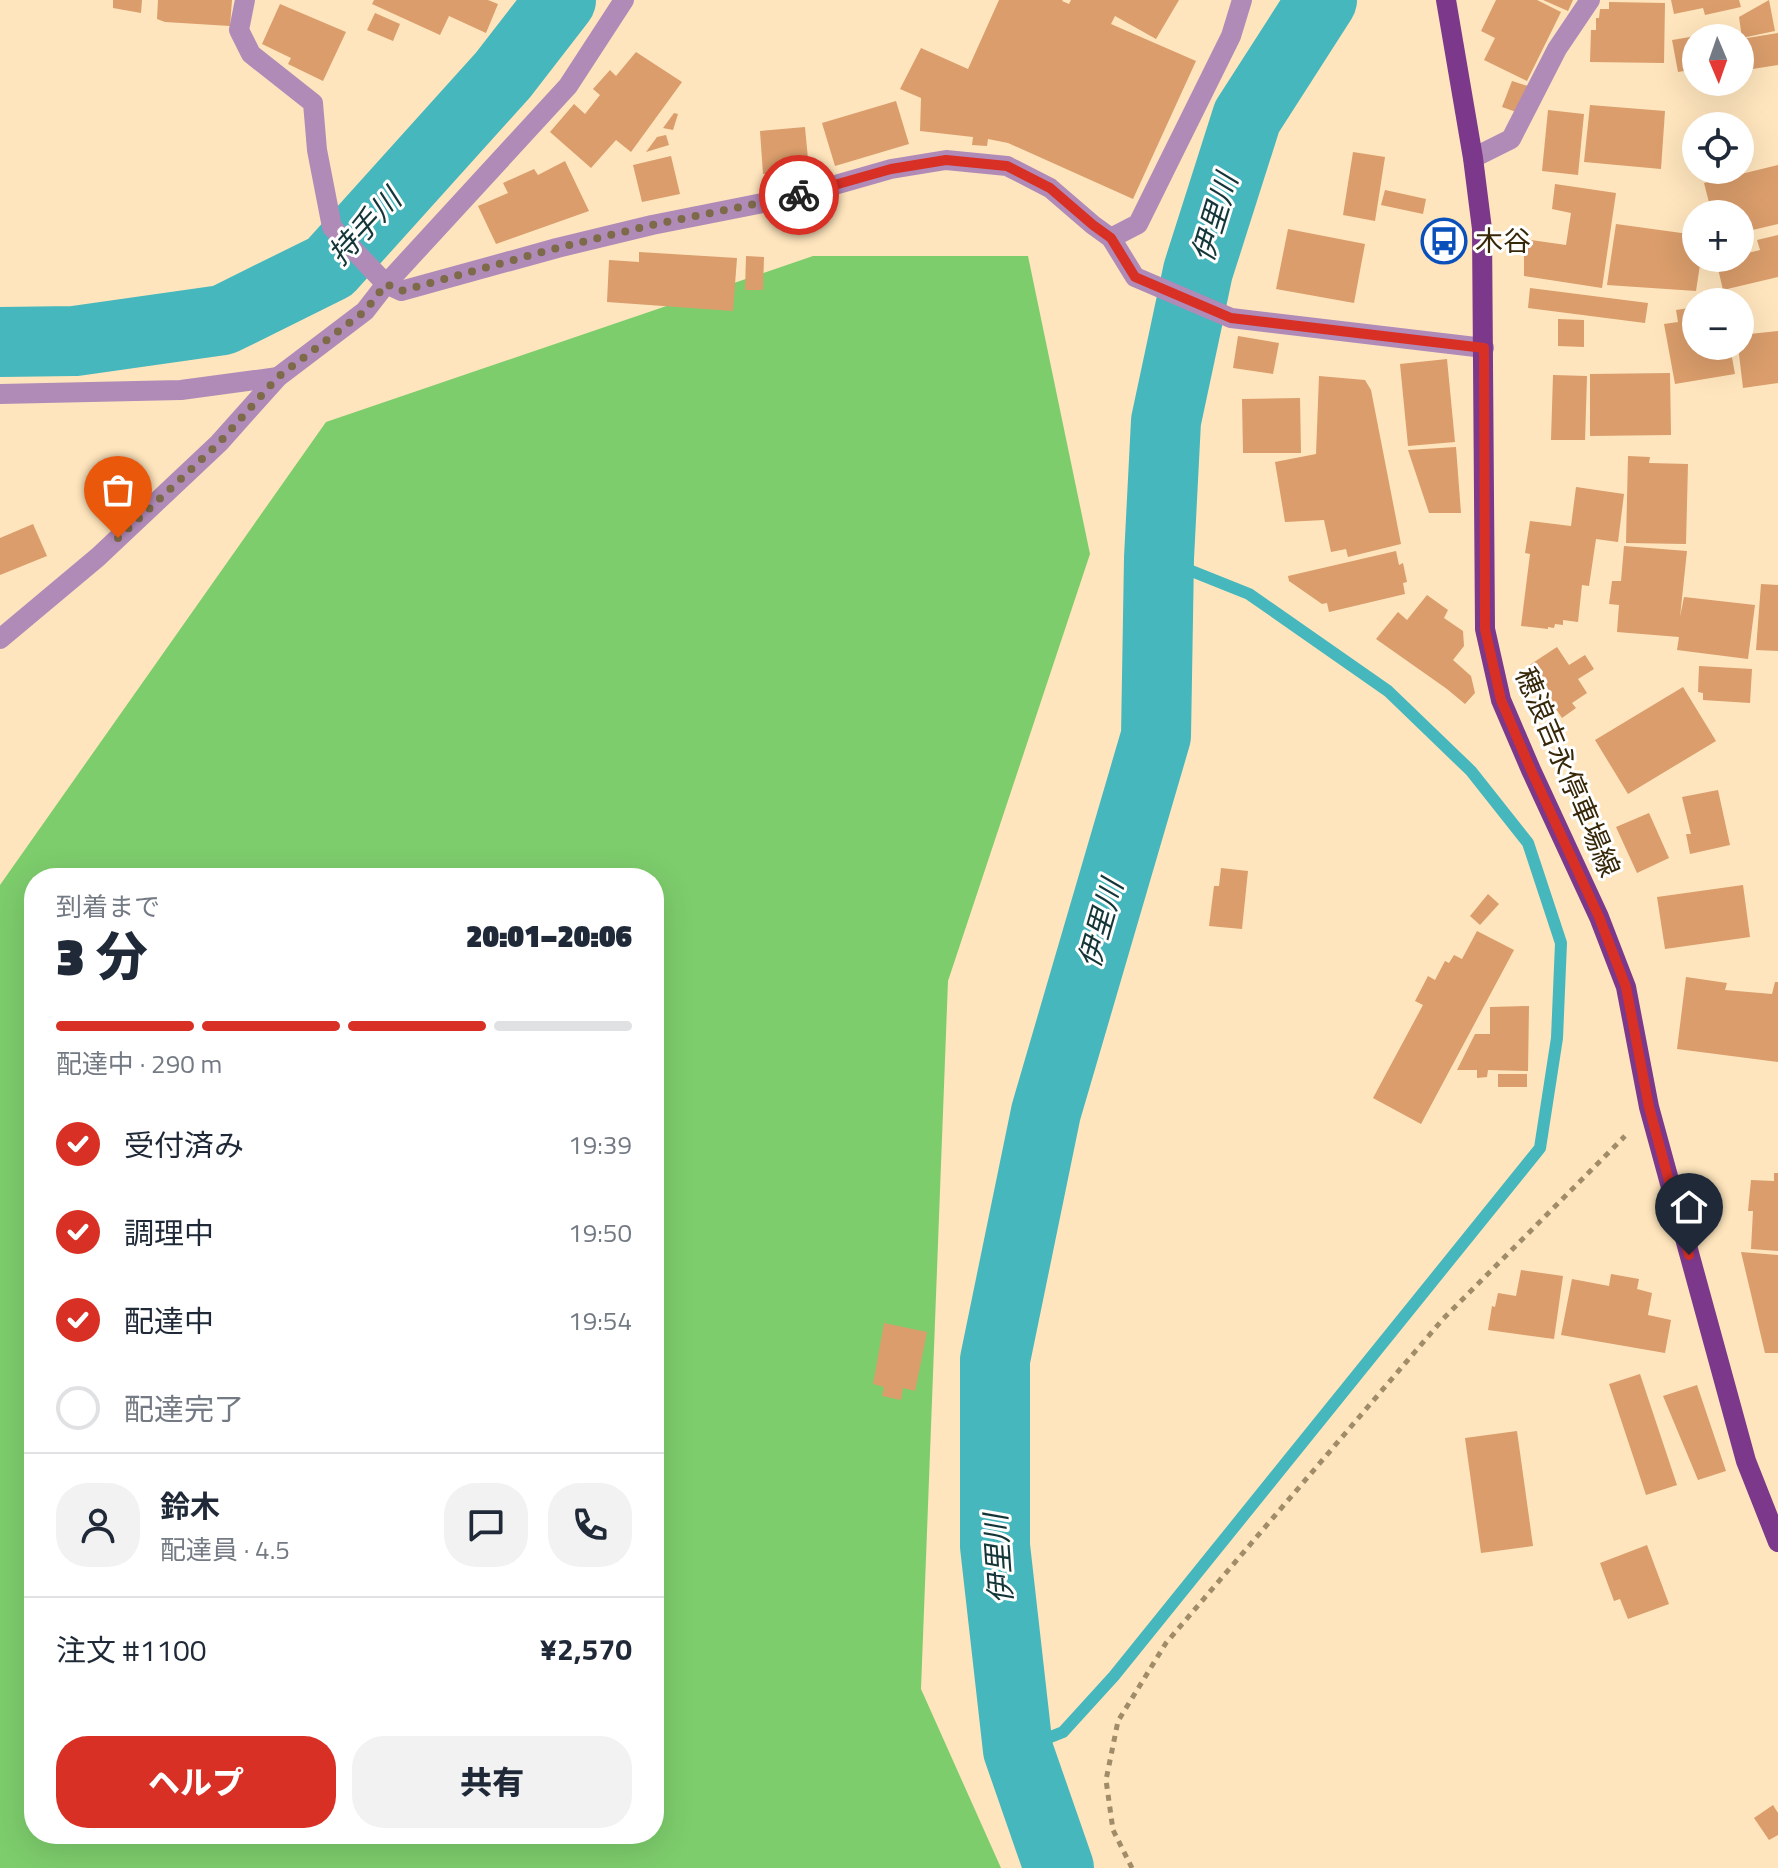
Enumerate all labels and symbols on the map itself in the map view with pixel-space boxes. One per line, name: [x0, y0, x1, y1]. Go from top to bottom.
north arrow: [1682, 24, 1754, 96]
courier: [759, 155, 839, 235]
water label: 伊里川: [1179, 165, 1250, 267]
water label: 持手川: [317, 176, 414, 275]
bus stop icon: 木谷: [1420, 217, 1468, 265]
place label: 木谷: [1475, 219, 1531, 262]
pin: [84, 456, 152, 538]
street label: 穂浪吉永停車場線: [1505, 660, 1632, 883]
water label: 伊里川: [1066, 871, 1135, 973]
pin: [1655, 1173, 1723, 1255]
water label: 伊里川: [972, 1510, 1024, 1606]

